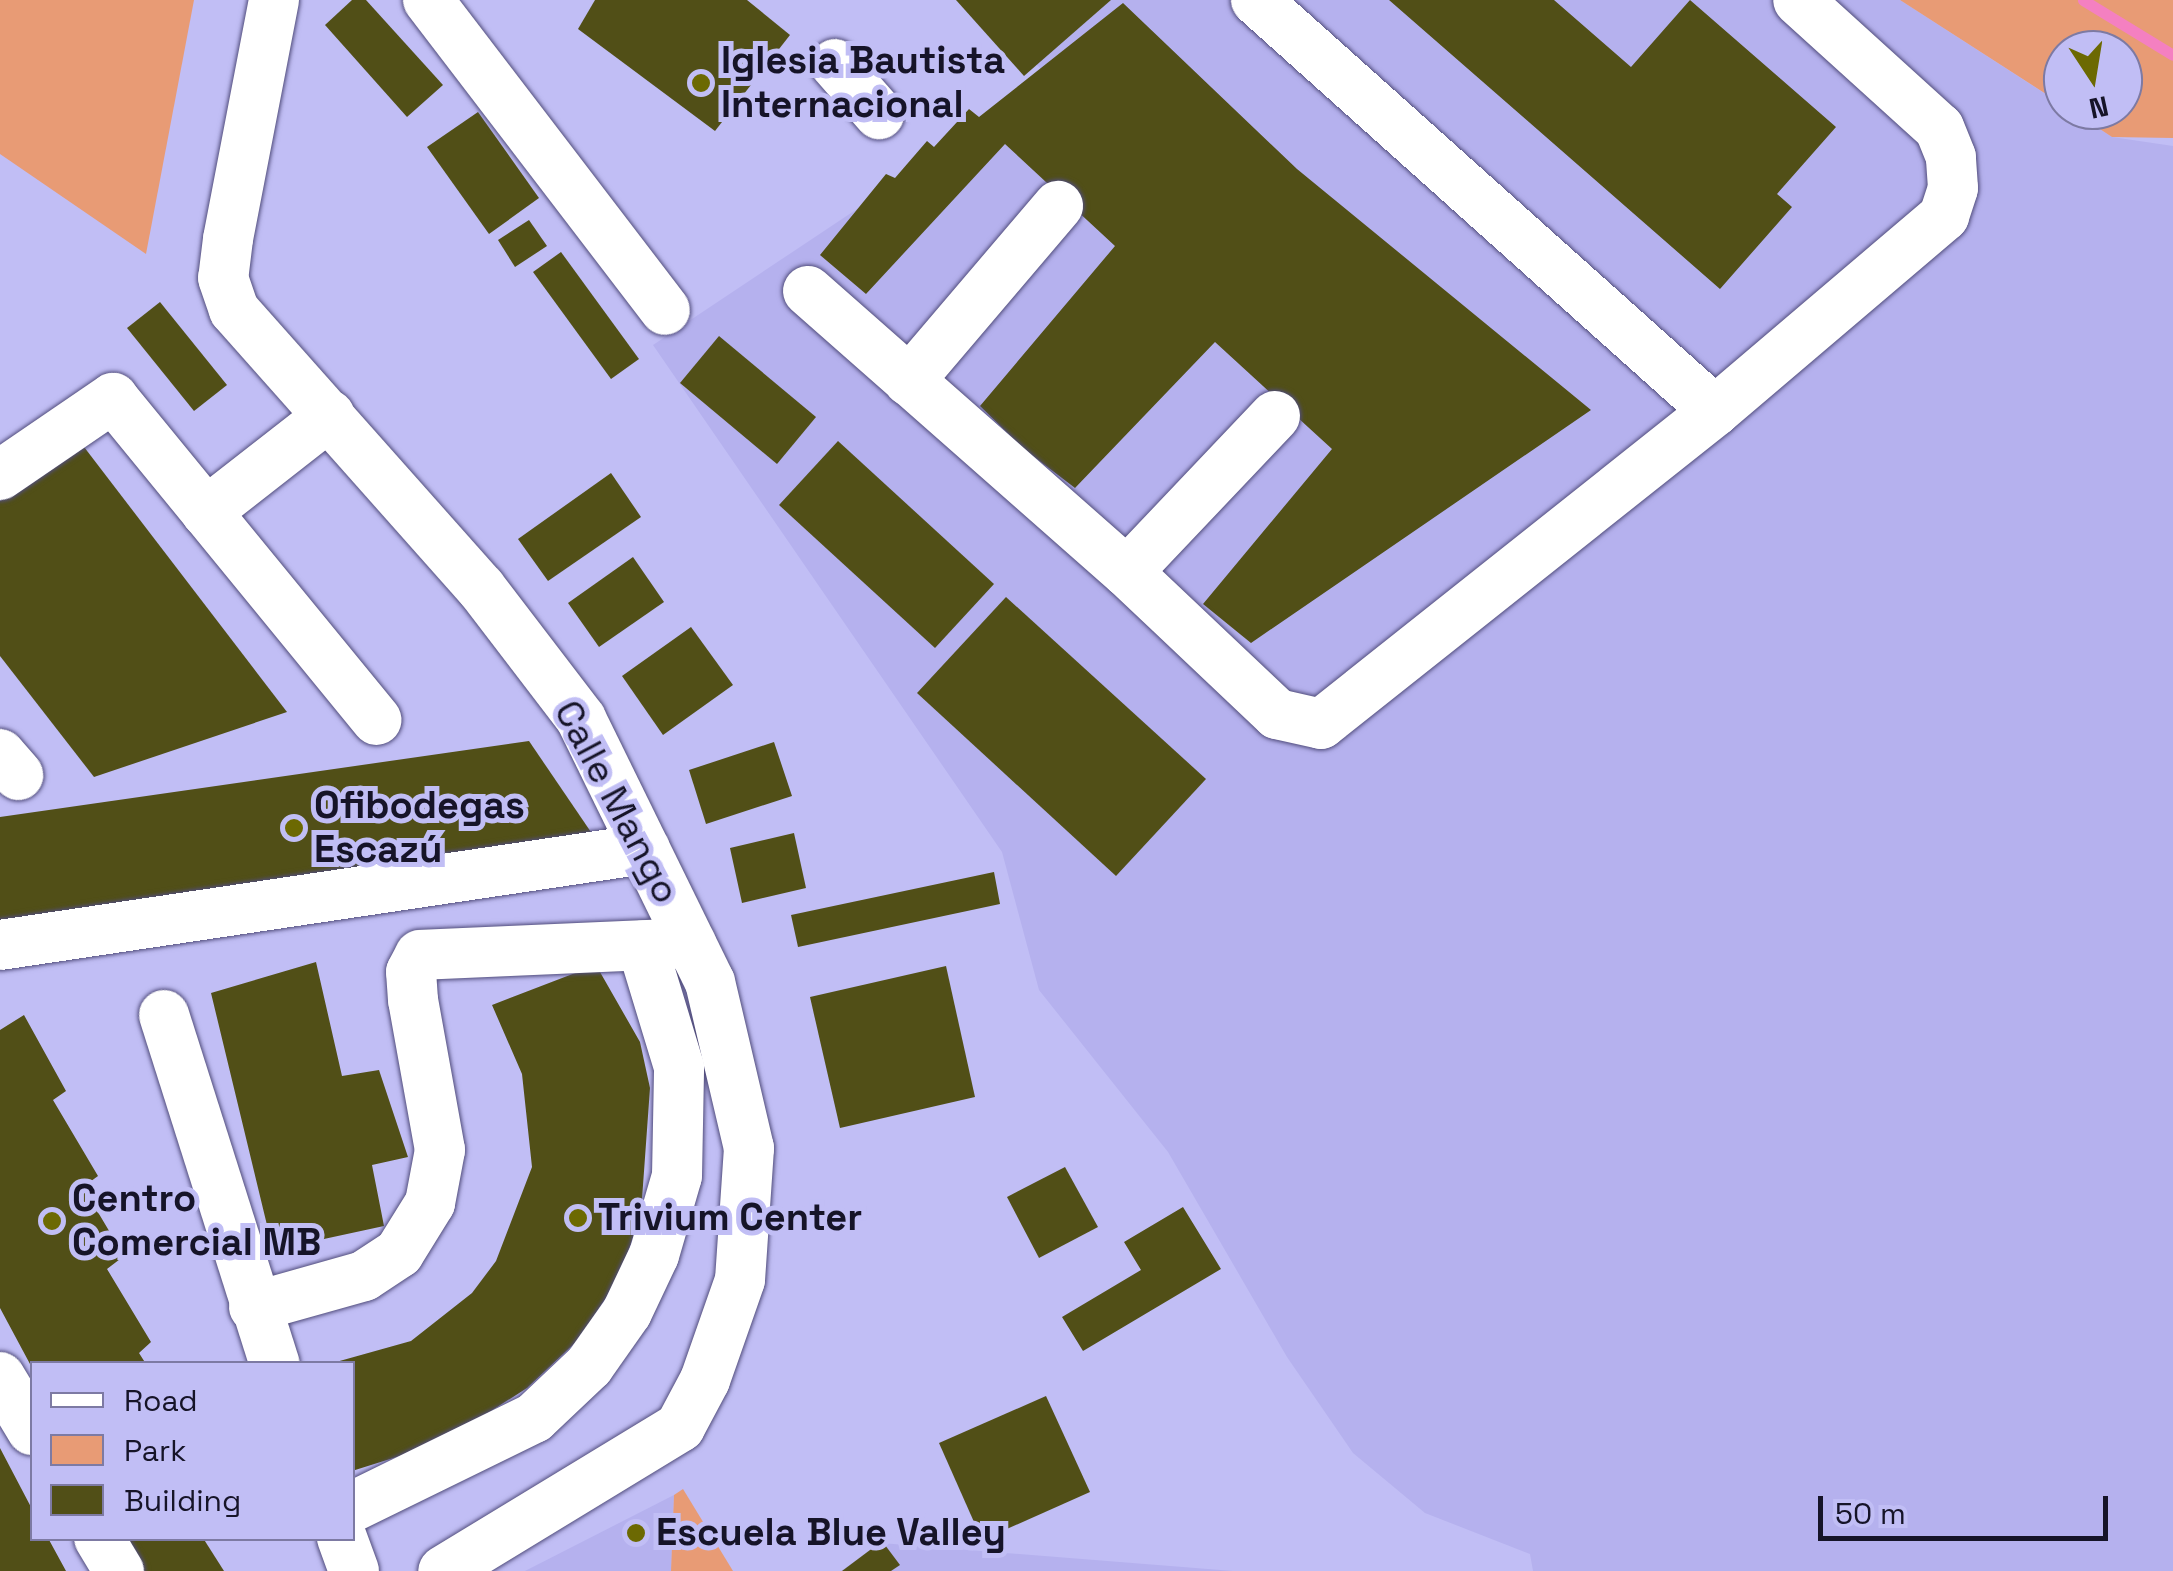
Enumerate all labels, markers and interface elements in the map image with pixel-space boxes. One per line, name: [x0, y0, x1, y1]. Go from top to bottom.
north arrow: [2043, 30, 2143, 130]
place label: Iglesia Bautista Internacional: [721, 38, 1005, 127]
marker: Iglesia Bautista Internacional: [690, 72, 712, 94]
text: N: [2086, 88, 2112, 127]
street label: Calle Mango: [545, 693, 689, 911]
place label: Ofibodegas Escazú: [314, 783, 525, 872]
marker: Ofibodegas Escazú: [283, 817, 305, 839]
place label: Centro Comercial MB: [72, 1176, 321, 1266]
place label: Trivium Center: [598, 1195, 862, 1241]
marker: Trivium Center: [567, 1207, 589, 1229]
marker: Centro Comercial MB: [41, 1210, 63, 1232]
legend: [30, 1361, 355, 1541]
text: Road: [124, 1381, 198, 1420]
text: Park: [124, 1431, 186, 1470]
scale bar: [1823, 1476, 2113, 1538]
text: Building: [124, 1481, 241, 1520]
text: 50 m: [1835, 1494, 1906, 1533]
place label: Escuela Blue Valley: [656, 1510, 1006, 1556]
marker: Escuela Blue Valley: [625, 1522, 647, 1544]

